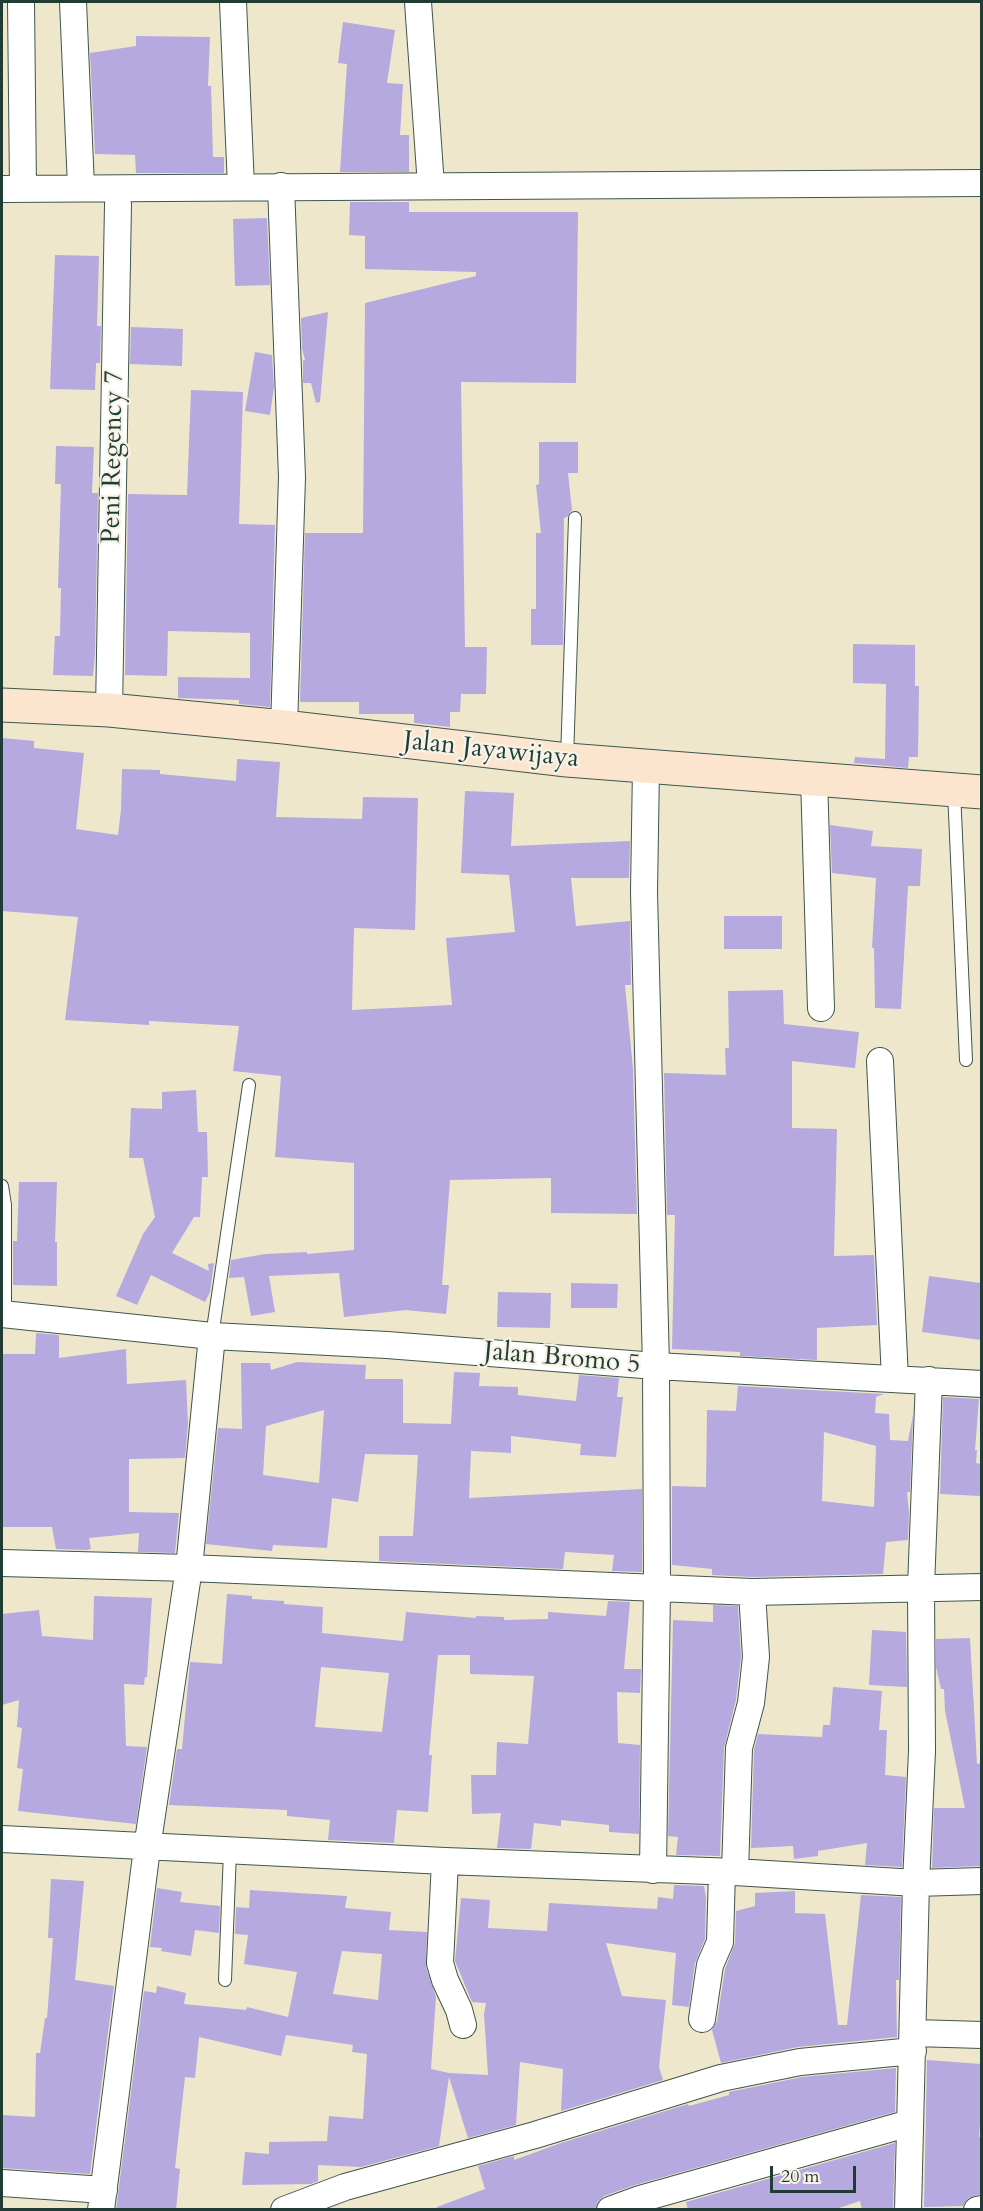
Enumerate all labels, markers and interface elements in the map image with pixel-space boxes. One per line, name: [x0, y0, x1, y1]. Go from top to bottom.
street label: Peni Regency 7: [97, 370, 131, 544]
street label: Jalan Jayawijaya: [402, 726, 580, 776]
street label: Jalan Bromo 5: [482, 1337, 642, 1381]
scale bar: [773, 2154, 858, 2192]
text: 20 m: [781, 2164, 820, 2189]

